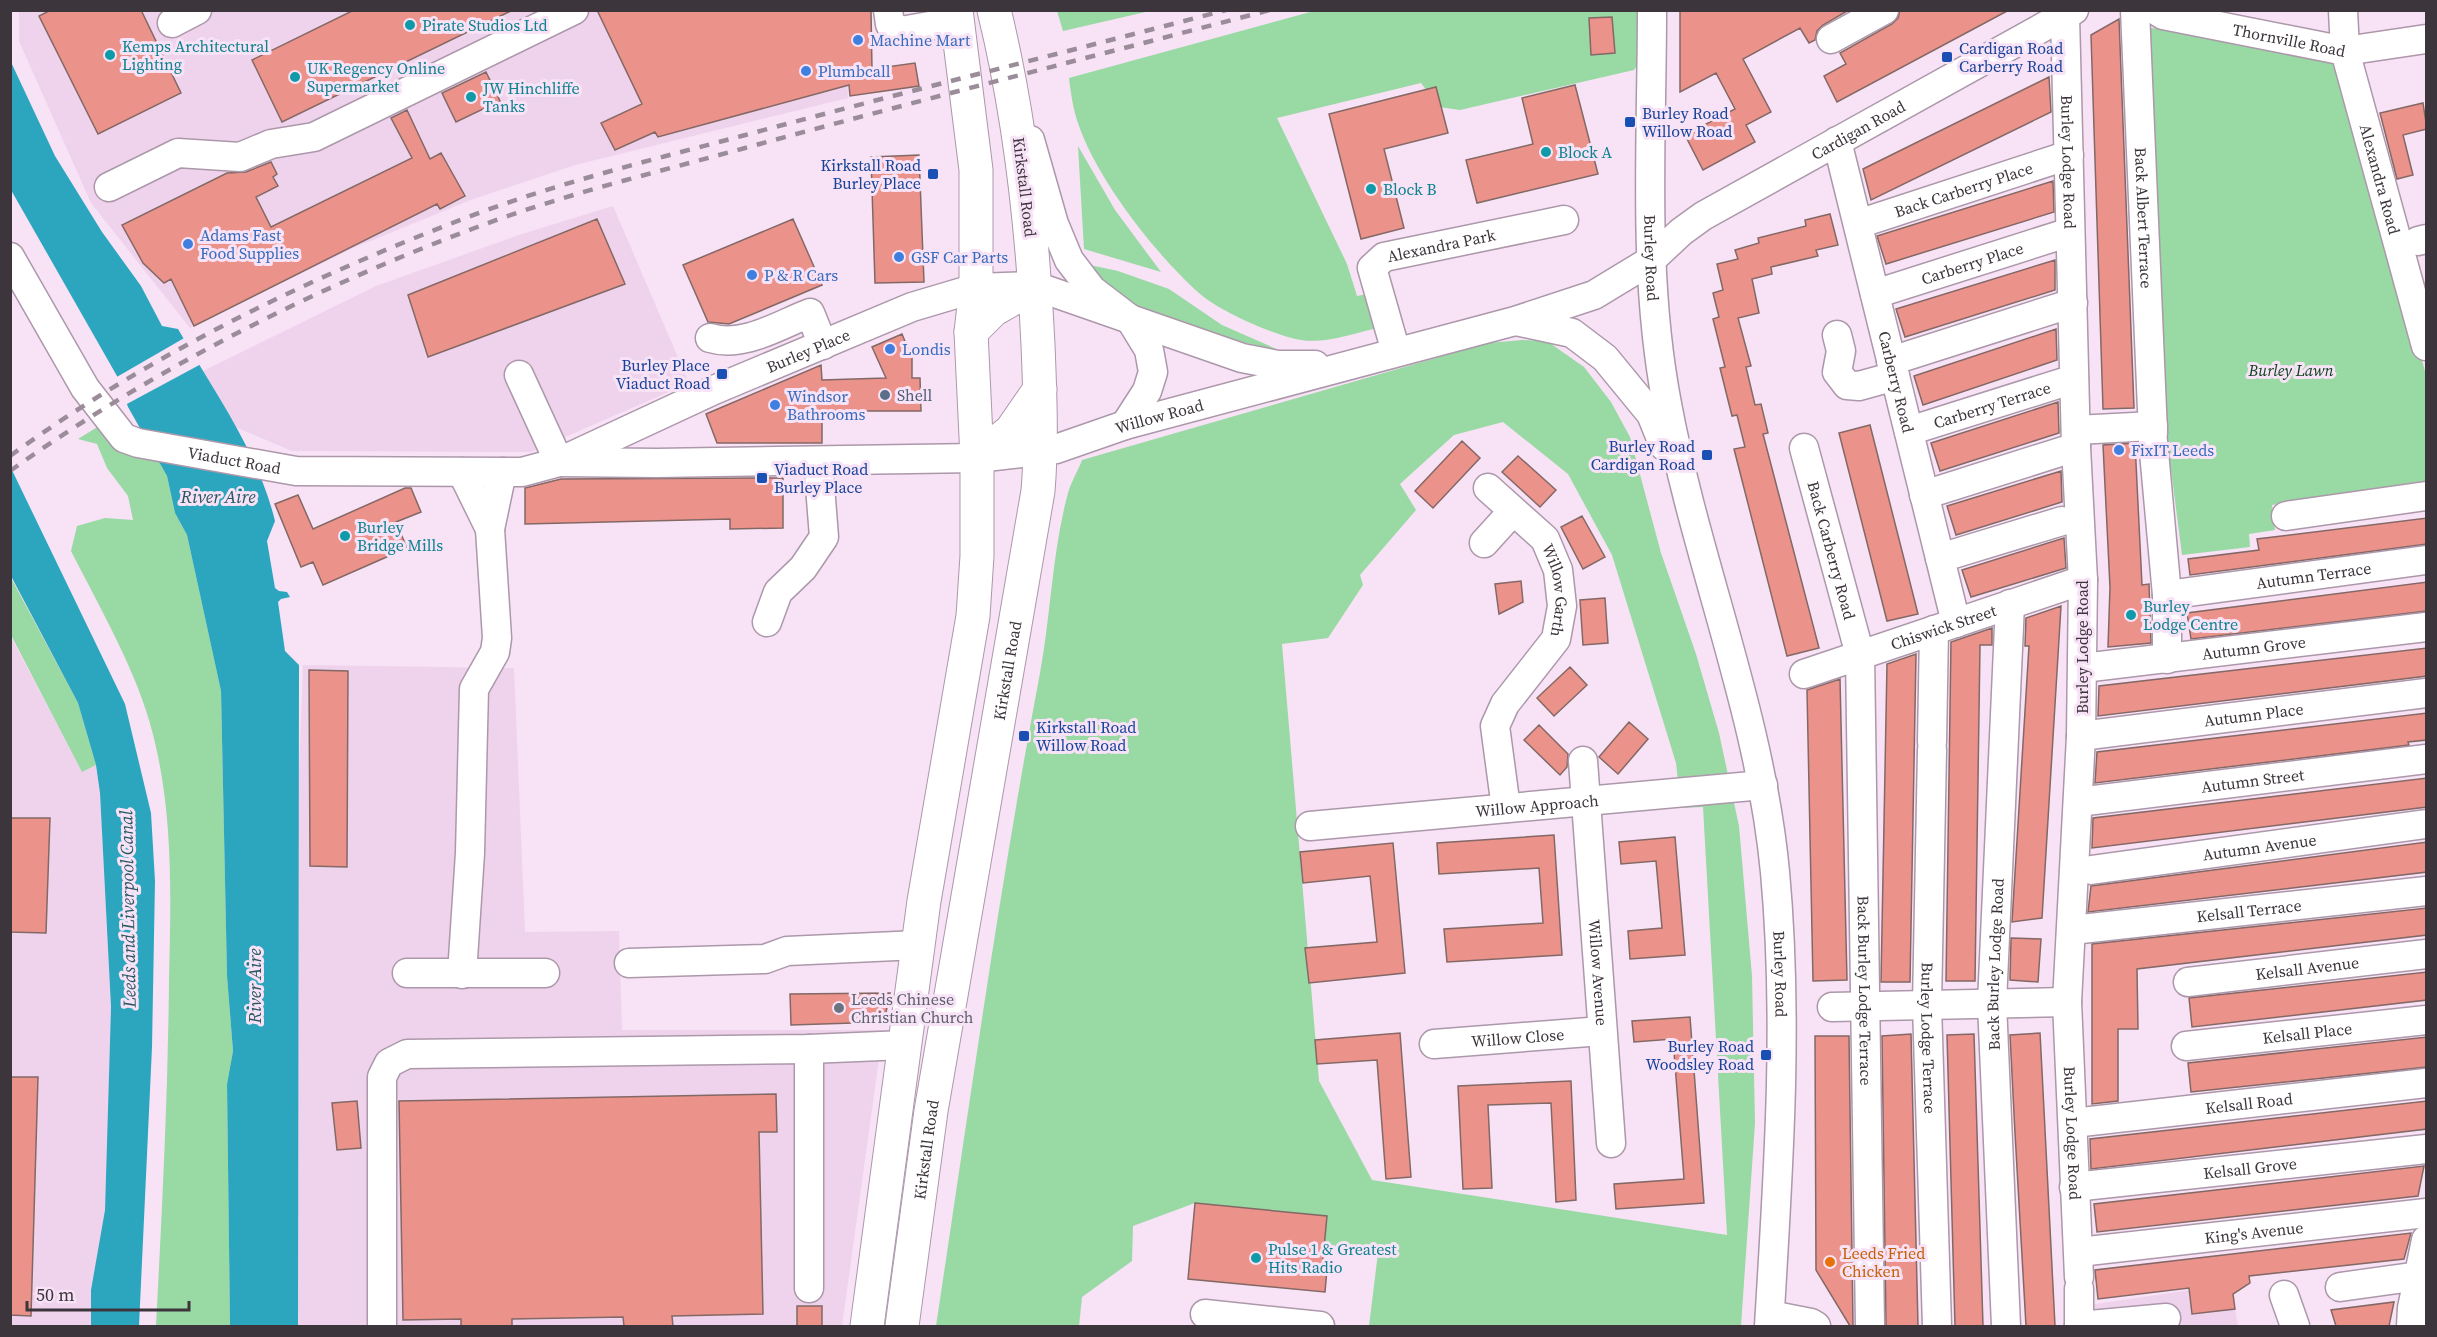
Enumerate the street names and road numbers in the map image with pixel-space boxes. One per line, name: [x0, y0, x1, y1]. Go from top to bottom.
street label: Thornville Road: [2231, 18, 2348, 62]
street label: Cardigan Road: [1807, 95, 1909, 165]
street label: Burley Lodge Road: [2056, 95, 2081, 229]
street label: Alexandra Road: [2355, 122, 2406, 237]
street label: Kirkstall Road: [1008, 136, 1042, 238]
street label: Back Albert Terrace: [2130, 147, 2158, 289]
street label: Back Carberry Place: [1891, 157, 2036, 222]
street label: Burley Road: [1639, 214, 1665, 302]
street label: Alexandra Park: [1385, 223, 1497, 267]
street label: Carberry Place: [1918, 237, 2026, 290]
street label: Burley Place: [763, 323, 853, 378]
street label: Carberry Road: [1873, 329, 1920, 435]
street label: Carberry Terrace: [1931, 376, 2053, 434]
street label: Willow Road: [1112, 394, 1206, 439]
street label: Viaduct Road: [186, 441, 283, 479]
street label: Back Carberry Road: [1802, 479, 1861, 622]
street label: Willow Garth: [1537, 540, 1573, 639]
street label: Autumn Terrace: [2255, 557, 2373, 594]
street label: Burley Lodge Road: [2071, 580, 2093, 714]
street label: Chiswick Street: [1888, 599, 2000, 655]
street label: Kirkstall Road: [988, 619, 1026, 722]
street label: Autumn Grove: [2201, 630, 2307, 665]
street label: Autumn Place: [2203, 697, 2305, 732]
street label: Autumn Street: [2200, 763, 2306, 798]
street label: Willow Approach: [1475, 789, 1600, 822]
street label: Autumn Avenue: [2201, 828, 2318, 866]
street label: Back Burley Lodge Road: [1981, 878, 2009, 1051]
street label: Kelsall Terrace: [2195, 894, 2303, 927]
street label: Back Burley Lodge Terrace: [1853, 895, 1877, 1086]
street label: Willow Avenue: [1584, 918, 1613, 1026]
street label: Burley Road: [1768, 930, 1793, 1017]
street label: Kelsall Avenue: [2254, 951, 2360, 985]
street label: Burley Lodge Terrace: [1916, 962, 1941, 1114]
street label: Kelsall Place: [2261, 1017, 2353, 1049]
street label: Willow Close: [1471, 1023, 1565, 1052]
street label: Burley Lodge Road: [2059, 1066, 2087, 1201]
street label: Kelsall Road: [2204, 1087, 2294, 1119]
street label: Kirkstall Road: [908, 1098, 944, 1201]
street label: Kelsall Grove: [2202, 1152, 2298, 1184]
street label: King's Avenue: [2203, 1216, 2304, 1249]

